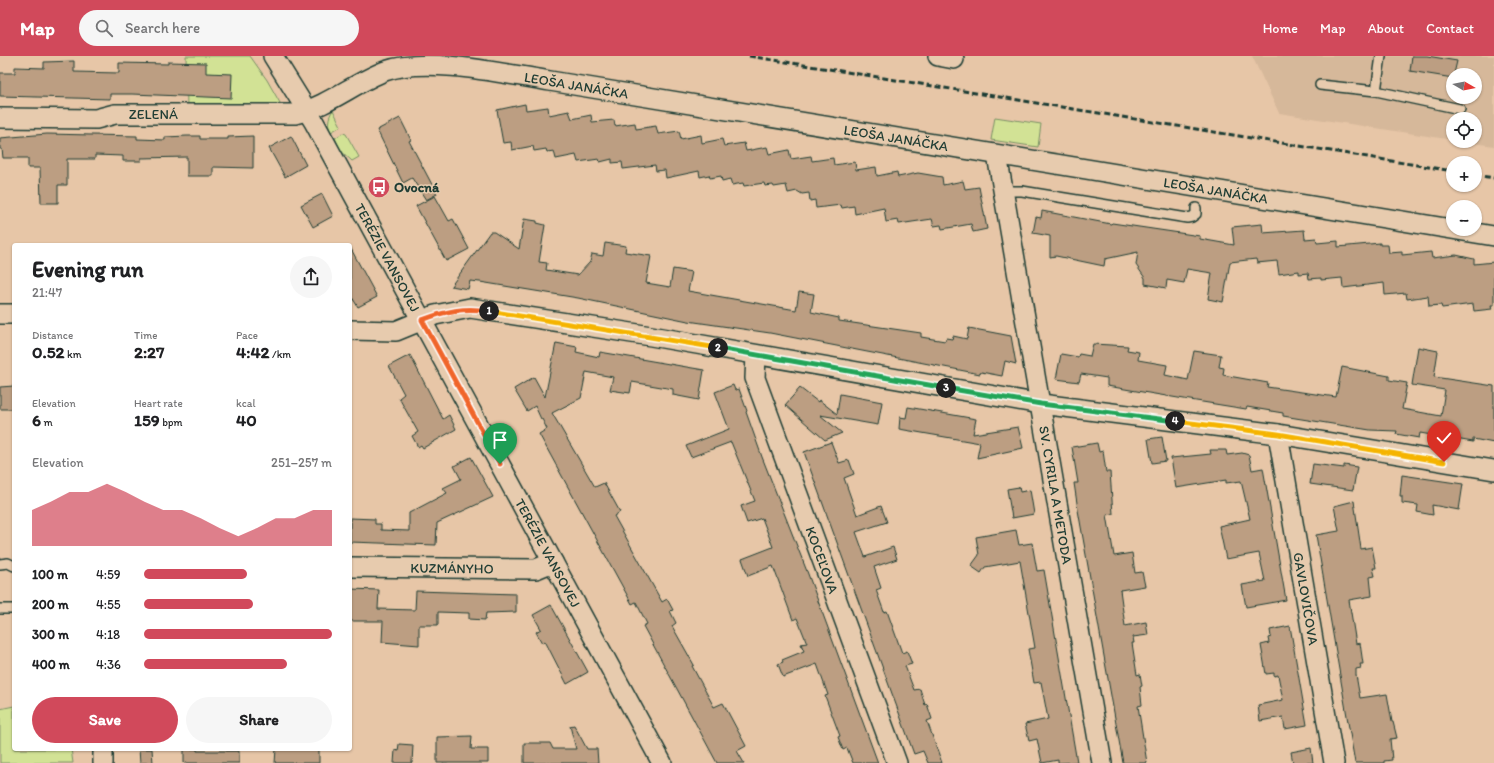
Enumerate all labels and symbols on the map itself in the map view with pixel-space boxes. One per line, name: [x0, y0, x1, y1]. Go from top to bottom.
street label: LEOŠA JANÁČKA: [523, 68, 630, 102]
north arrow: [1446, 68, 1482, 104]
street label: ZELENÁ: [129, 106, 178, 123]
street label: LEOŠA JANÁČKA: [842, 121, 950, 155]
street label: LEOŠA JANÁČKA: [1162, 173, 1269, 207]
bus stop icon: Ovocná: [366, 174, 392, 200]
place label: Ovocná: [394, 179, 440, 196]
street label: TERÉZIE VANSOVEJ: [351, 200, 424, 315]
pin: 1: [479, 301, 499, 321]
pin: 2: [708, 338, 728, 358]
pin: 3: [936, 378, 956, 398]
pin: 4: [1165, 411, 1185, 431]
pin: [1427, 421, 1461, 462]
pin: [483, 423, 517, 464]
street label: SV. CYRILA A METODA: [1035, 425, 1076, 565]
street label: TERÉZIE VANSOVEJ: [512, 496, 584, 610]
street label: KOCEĽOVA: [802, 524, 842, 596]
street label: GAVLOVIČOVA: [1290, 551, 1322, 646]
street label: KUZMÁNYHO: [410, 559, 494, 577]

